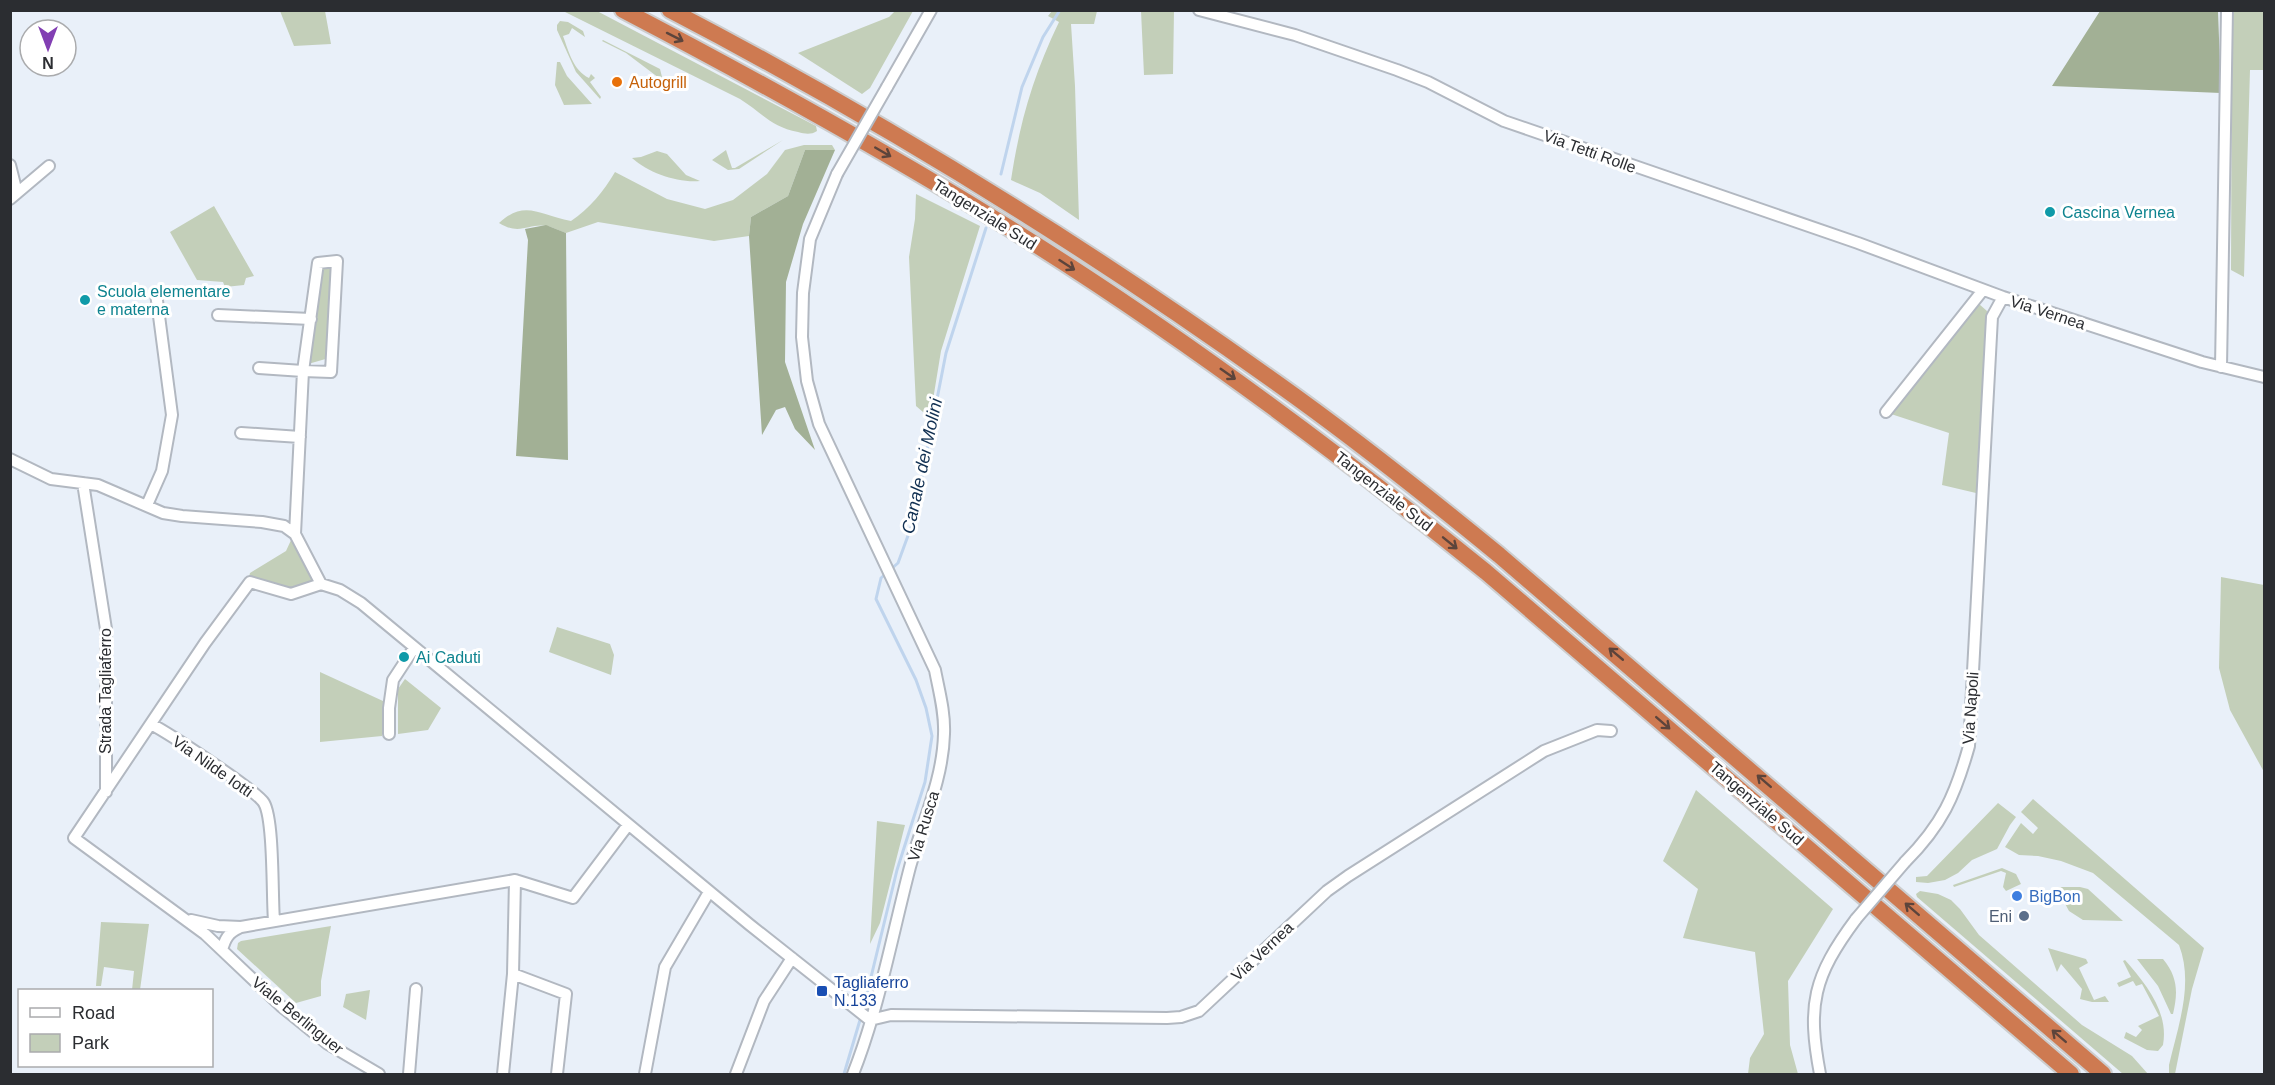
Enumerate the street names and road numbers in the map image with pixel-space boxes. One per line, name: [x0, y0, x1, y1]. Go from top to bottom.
street label: Via Tetti Rolle: [1541, 127, 1639, 176]
street label: Tangenziale Sud: [930, 176, 1039, 253]
street label: Via Vernea: [2008, 292, 2088, 333]
street label: Tangenziale Sud: [1332, 448, 1436, 535]
street label: Strada Tagliaferro: [97, 628, 114, 754]
street label: Via Napoli: [1959, 671, 1982, 745]
street label: Via Nilde Iotti: [169, 732, 256, 800]
street label: Tangenziale Sud: [1706, 758, 1807, 849]
street label: Via Rusca: [905, 789, 942, 863]
street label: Via Vernea: [1228, 918, 1297, 984]
street label: Viale Berlinguer: [249, 973, 347, 1058]

